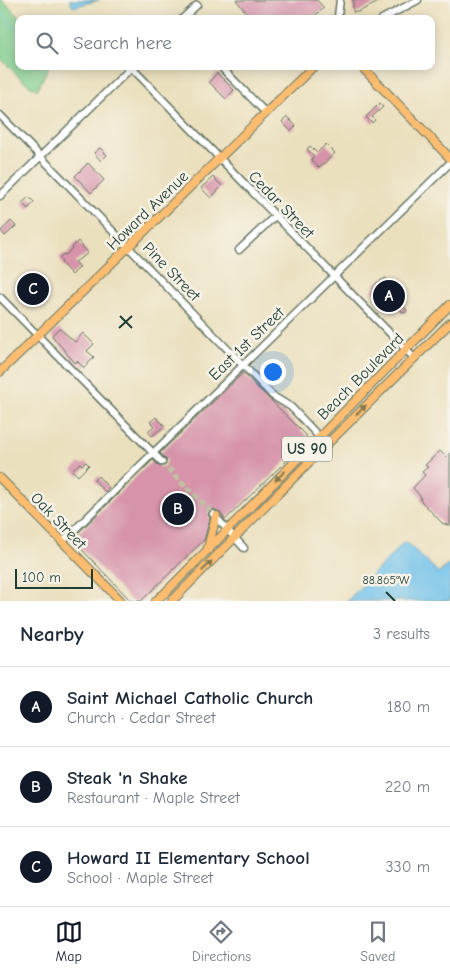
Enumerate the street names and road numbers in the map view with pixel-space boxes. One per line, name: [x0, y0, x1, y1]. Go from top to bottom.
street label: Howard Avenue: [103, 167, 192, 254]
street label: Cedar Street: [245, 167, 318, 242]
street label: Pine Street: [139, 239, 204, 305]
street label: East 1st Street: [205, 303, 288, 384]
street label: Beach Boulevard: [314, 330, 408, 424]
road number: US 90: [282, 436, 332, 462]
street label: Oak Street: [27, 489, 90, 553]

